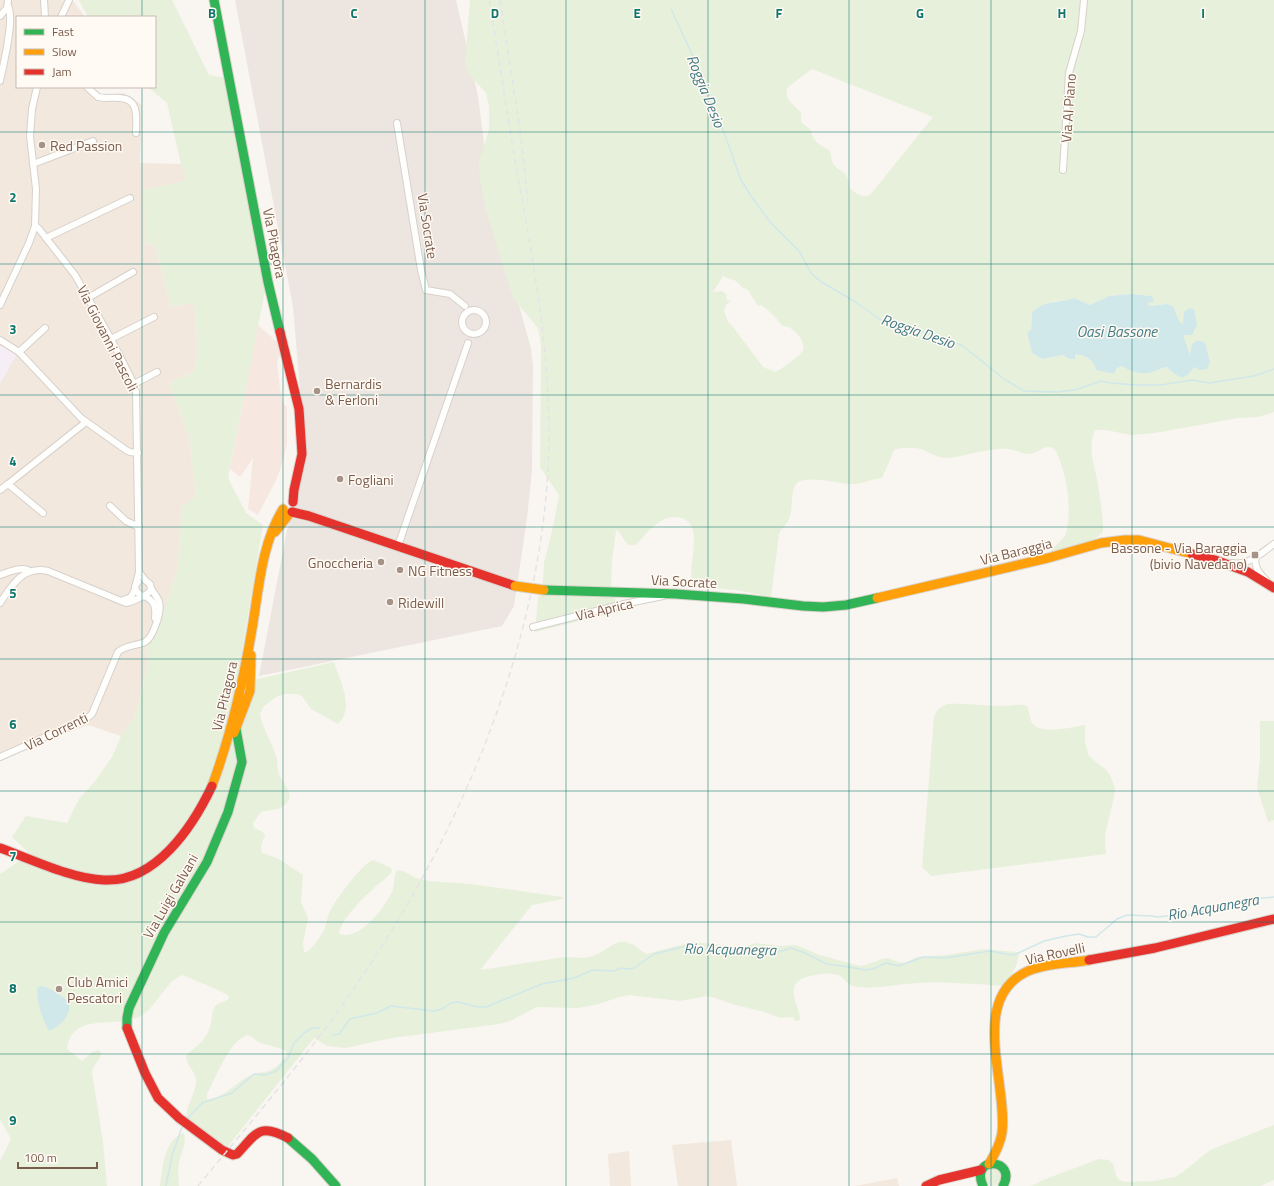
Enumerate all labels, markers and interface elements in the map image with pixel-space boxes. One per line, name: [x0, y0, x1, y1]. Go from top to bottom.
text: B: [208, 3, 216, 23]
text: C: [350, 3, 358, 23]
text: D: [491, 3, 499, 23]
text: E: [633, 3, 641, 23]
text: F: [776, 3, 783, 23]
text: G: [916, 3, 924, 23]
text: H: [1058, 3, 1066, 23]
text: I: [1201, 3, 1205, 23]
legend: [16, 16, 156, 88]
text: Fast: [52, 22, 75, 41]
text: Slow: [52, 42, 77, 61]
water label: Roggia Desio: [681, 51, 731, 131]
text: Jam: [52, 62, 72, 81]
street label: Via Al Piano: [1055, 73, 1081, 143]
place label: Red Passion: [50, 135, 122, 156]
marker: Red Passion: [37, 140, 47, 150]
text: 2: [9, 187, 17, 207]
street label: Via Socrate: [412, 192, 444, 260]
street label: Via Pitagora: [258, 206, 292, 280]
street label: Via Giovanni Pascoli: [72, 281, 144, 395]
water label: Roggia Desio: [878, 308, 959, 355]
text: 3: [9, 319, 17, 339]
water label: Oasi Bassone: [1077, 320, 1158, 343]
place label: Bernardis & Ferloni: [325, 373, 382, 410]
marker: Bernardis & Ferloni: [312, 386, 322, 396]
text: 4: [9, 451, 17, 471]
place label: Fogliani: [348, 469, 394, 490]
marker: Fogliani: [335, 474, 345, 484]
street label: Via Baraggia: [978, 532, 1054, 570]
place label: Bassone - Via Baraggia (bivio Navedano): [1111, 537, 1247, 574]
marker: Bassone - Via Baraggia (bivio Navedano): [1250, 550, 1260, 560]
place label: Gnoccheria: [308, 552, 373, 573]
marker: Gnoccheria: [376, 557, 386, 567]
place label: NG Fitness: [408, 560, 472, 581]
marker: NG Fitness: [395, 565, 405, 575]
street label: Via Socrate: [650, 569, 718, 593]
text: 5: [9, 583, 17, 603]
place label: Ridewill: [398, 592, 444, 613]
street label: Via Aprica: [573, 592, 635, 626]
marker: Ridewill: [385, 597, 395, 607]
street label: Via Pitagora: [206, 659, 242, 733]
street label: Via Correnti: [21, 707, 91, 755]
text: 6: [9, 714, 17, 734]
text: 7: [9, 846, 17, 866]
street label: Via Luigi Galvani: [137, 850, 203, 942]
water label: Rio Acquanegra: [1166, 887, 1262, 926]
street label: Via Rovelli: [1023, 936, 1087, 970]
water label: Rio Acquanegra: [684, 937, 778, 961]
place label: Club Amici Pescatori: [67, 971, 128, 1008]
text: 8: [9, 978, 17, 998]
marker: Club Amici Pescatori: [54, 984, 64, 994]
text: 9: [9, 1110, 17, 1130]
scale bar: [18, 1144, 97, 1170]
text: 100 m: [24, 1148, 57, 1167]

